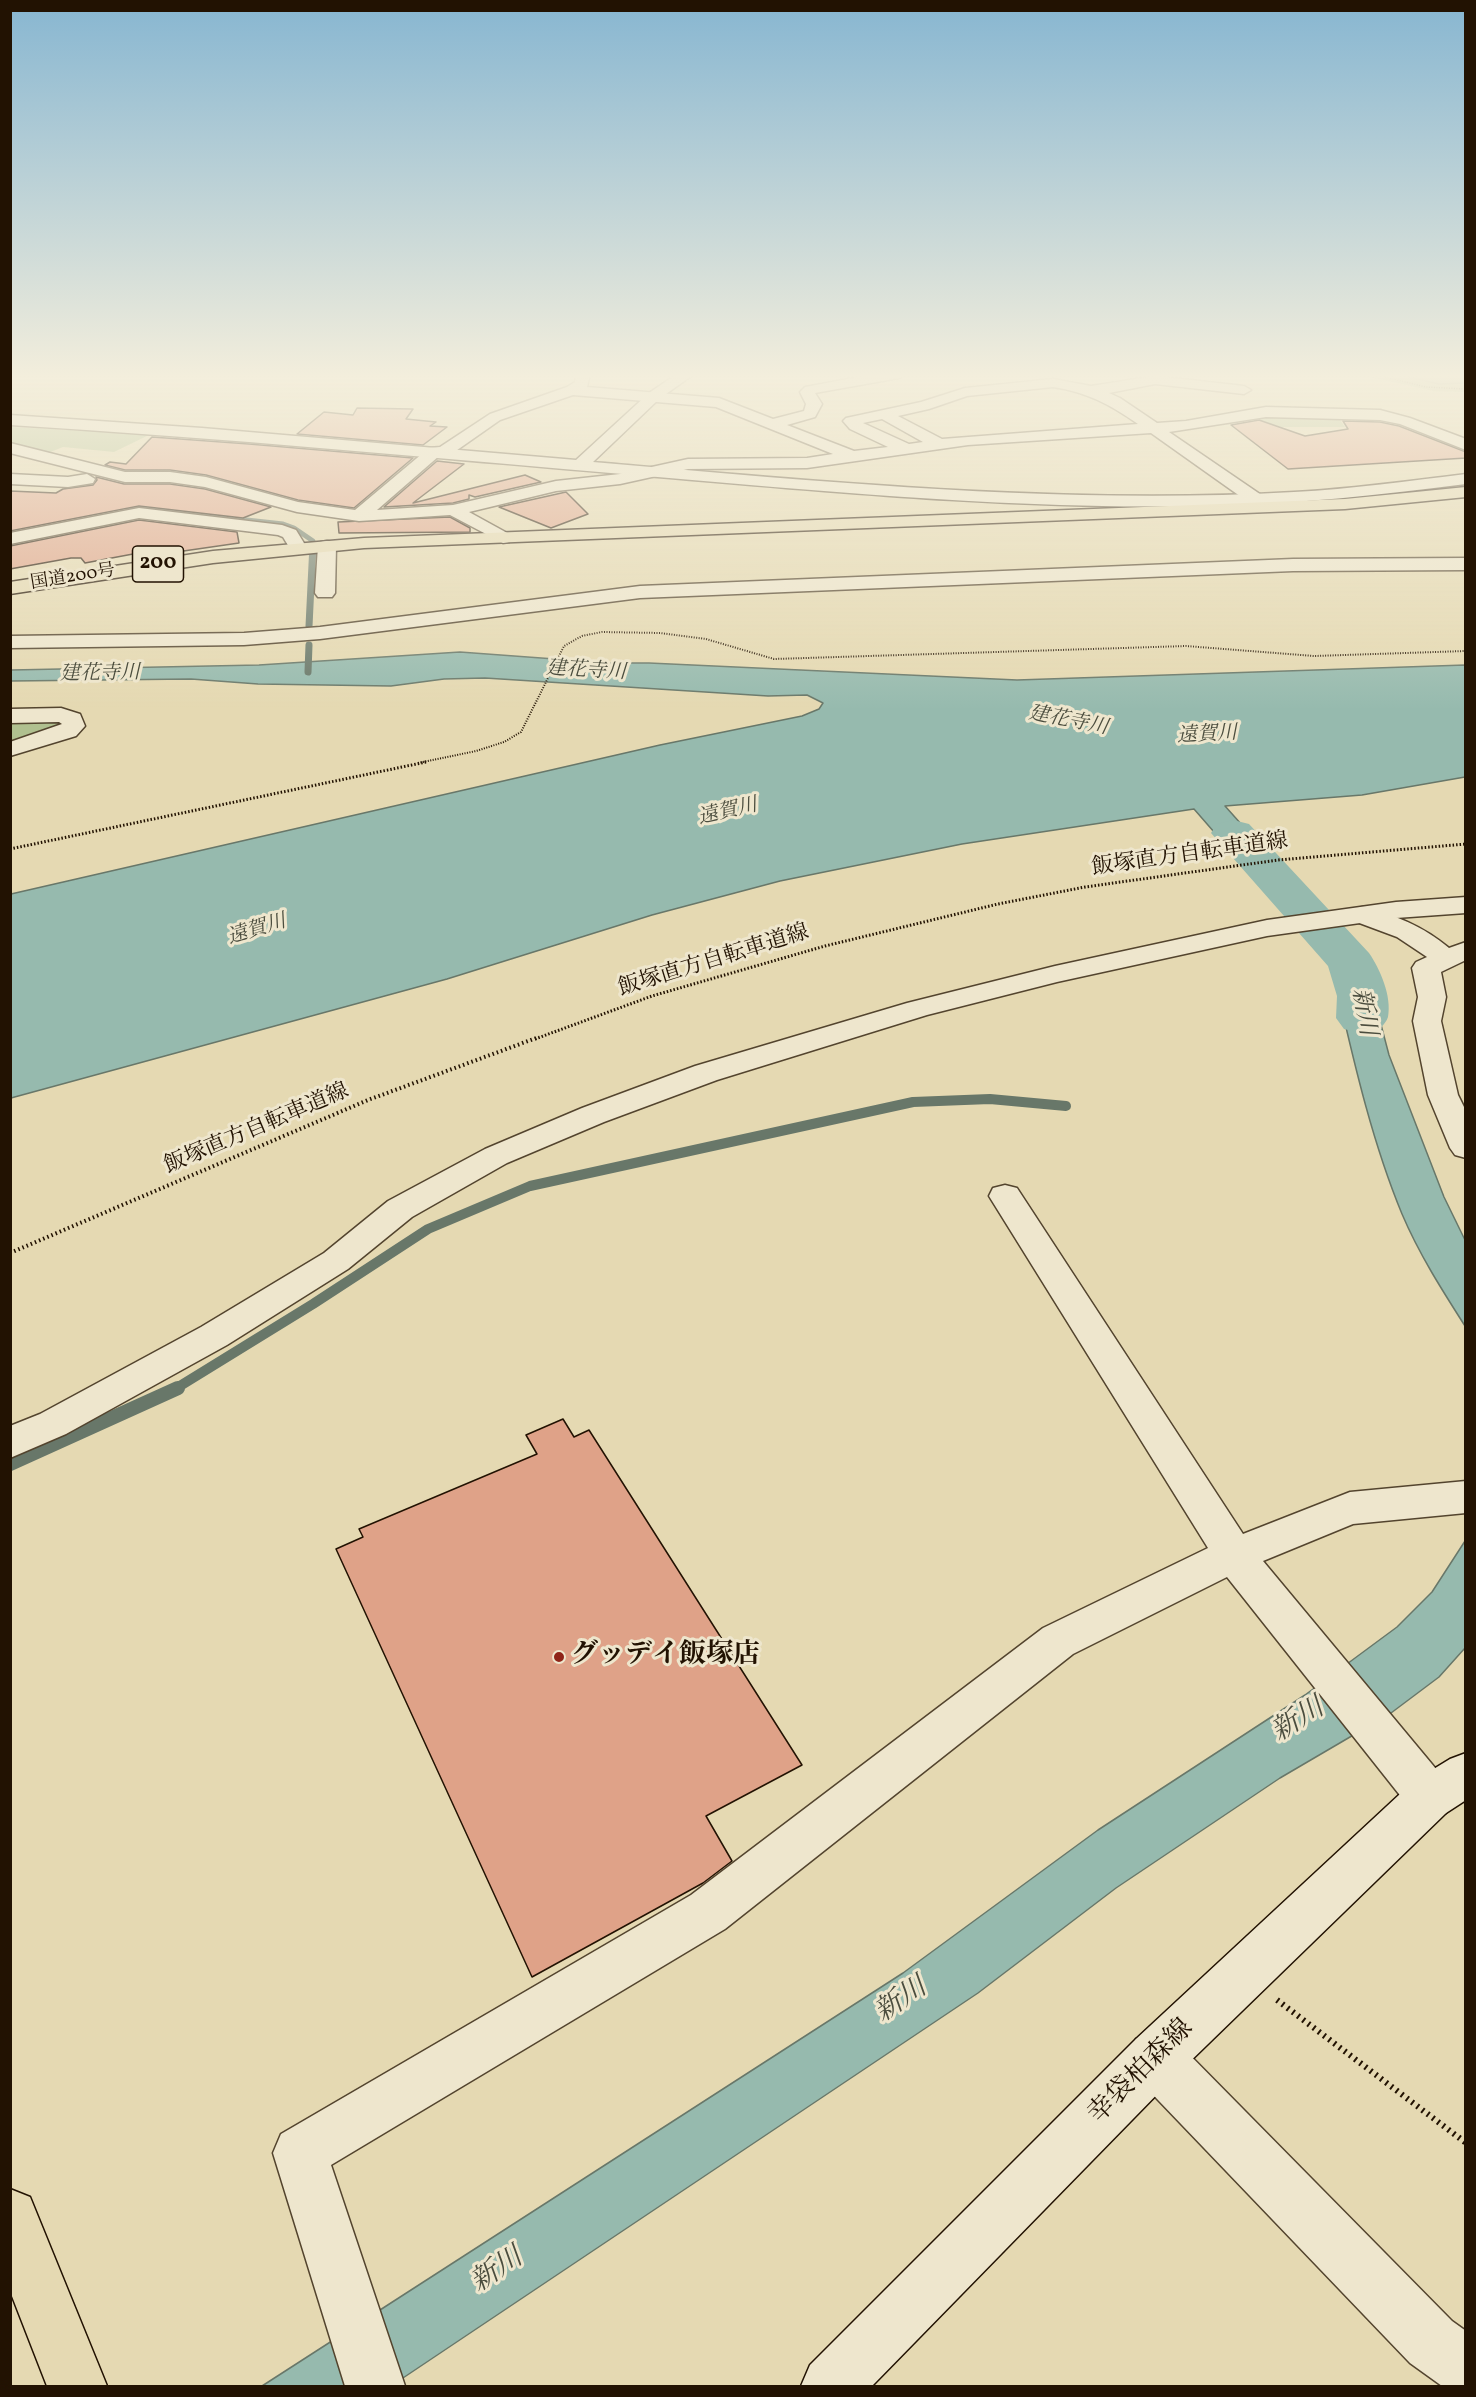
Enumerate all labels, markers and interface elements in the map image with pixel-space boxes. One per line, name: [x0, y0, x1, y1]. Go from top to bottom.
road number: 200: [132, 546, 184, 582]
street label: 国道200号: [29, 561, 117, 595]
water label: 建花寺川: [545, 658, 627, 686]
water label: 建花寺川: [60, 662, 140, 688]
water label: 建花寺川: [1026, 703, 1110, 741]
water label: 遠賀川: [1176, 722, 1238, 750]
water label: 遠賀川: [696, 795, 760, 831]
street label: 飯塚直方自転車道線: [1090, 829, 1290, 883]
water label: 遠賀川: [225, 911, 289, 951]
street label: 飯塚直方自転車道線: [615, 920, 813, 1004]
water label: 新川: [1344, 986, 1380, 1038]
street label: 飯塚直方自転車道線: [161, 1079, 353, 1181]
place label: グッデイ飯塚店: [571, 1641, 760, 1673]
marker: グッデイ飯塚店: [552, 1650, 566, 1664]
water label: 新川: [1266, 1693, 1332, 1751]
water label: 新川: [869, 1972, 935, 2032]
street label: 幸袋柏森線: [1083, 2014, 1201, 2132]
water label: 新川: [465, 2242, 531, 2302]

